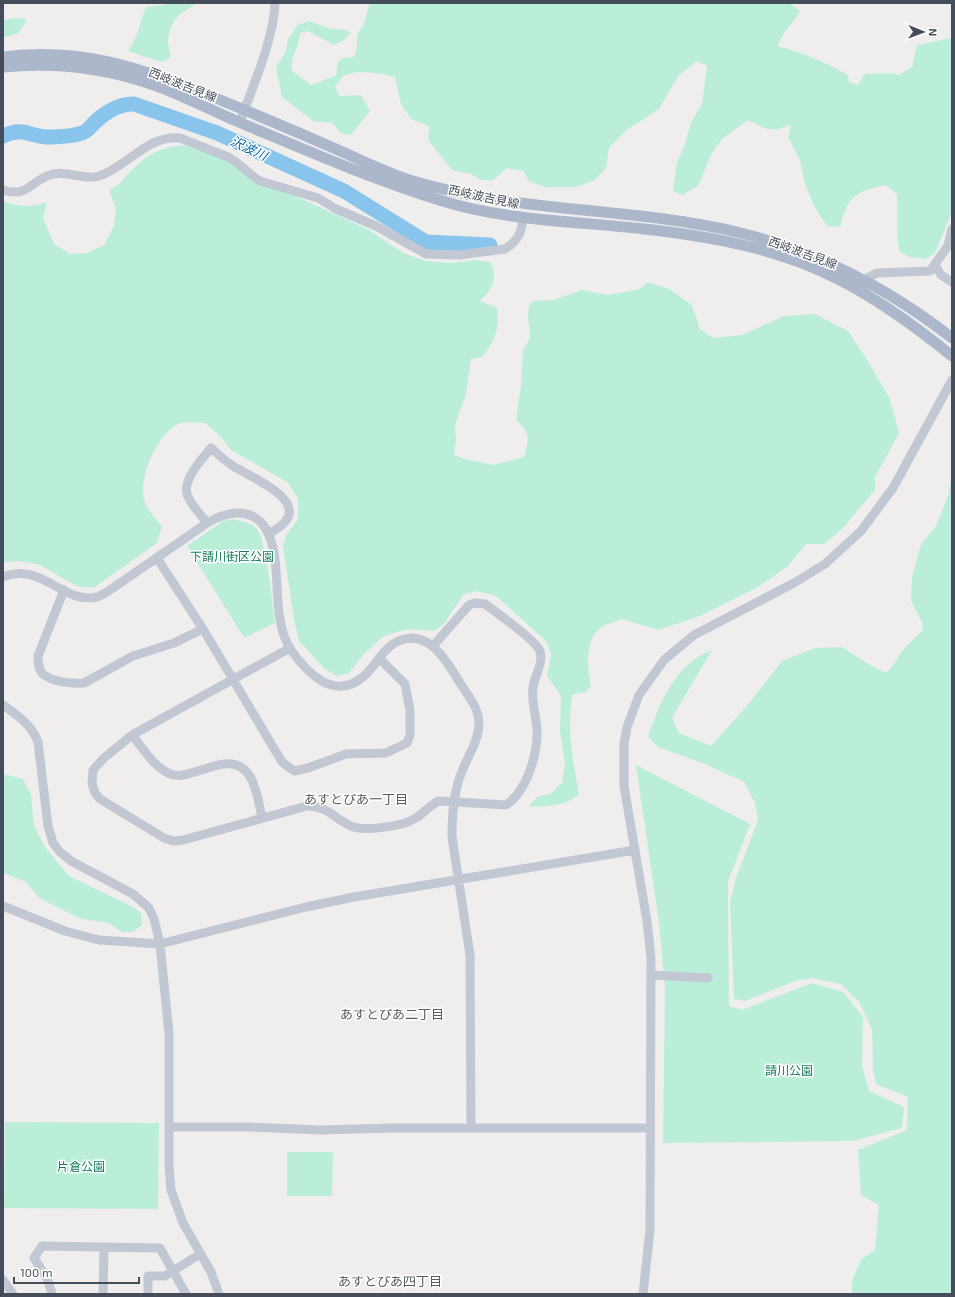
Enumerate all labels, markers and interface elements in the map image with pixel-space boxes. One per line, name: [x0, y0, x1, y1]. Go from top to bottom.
north arrow: [903, 12, 943, 52]
text: N: [927, 28, 940, 36]
street label: 西岐波吉見線: [147, 64, 219, 104]
water label: 沢波川: [228, 133, 272, 164]
street label: 西岐波吉見線: [447, 182, 521, 210]
street label: 西岐波吉見線: [767, 233, 839, 271]
park label: 下請川街区公園: [190, 549, 274, 563]
district label: あすとぴあ一丁目: [304, 791, 408, 807]
district label: あすとぴあ二丁目: [340, 1006, 444, 1022]
park label: 請川公園: [765, 1063, 813, 1077]
park label: 片倉公園: [57, 1159, 105, 1173]
scale bar: [14, 1259, 139, 1285]
text: 100 m: [20, 1265, 52, 1279]
district label: あすとぴあ四丁目: [338, 1273, 442, 1289]

